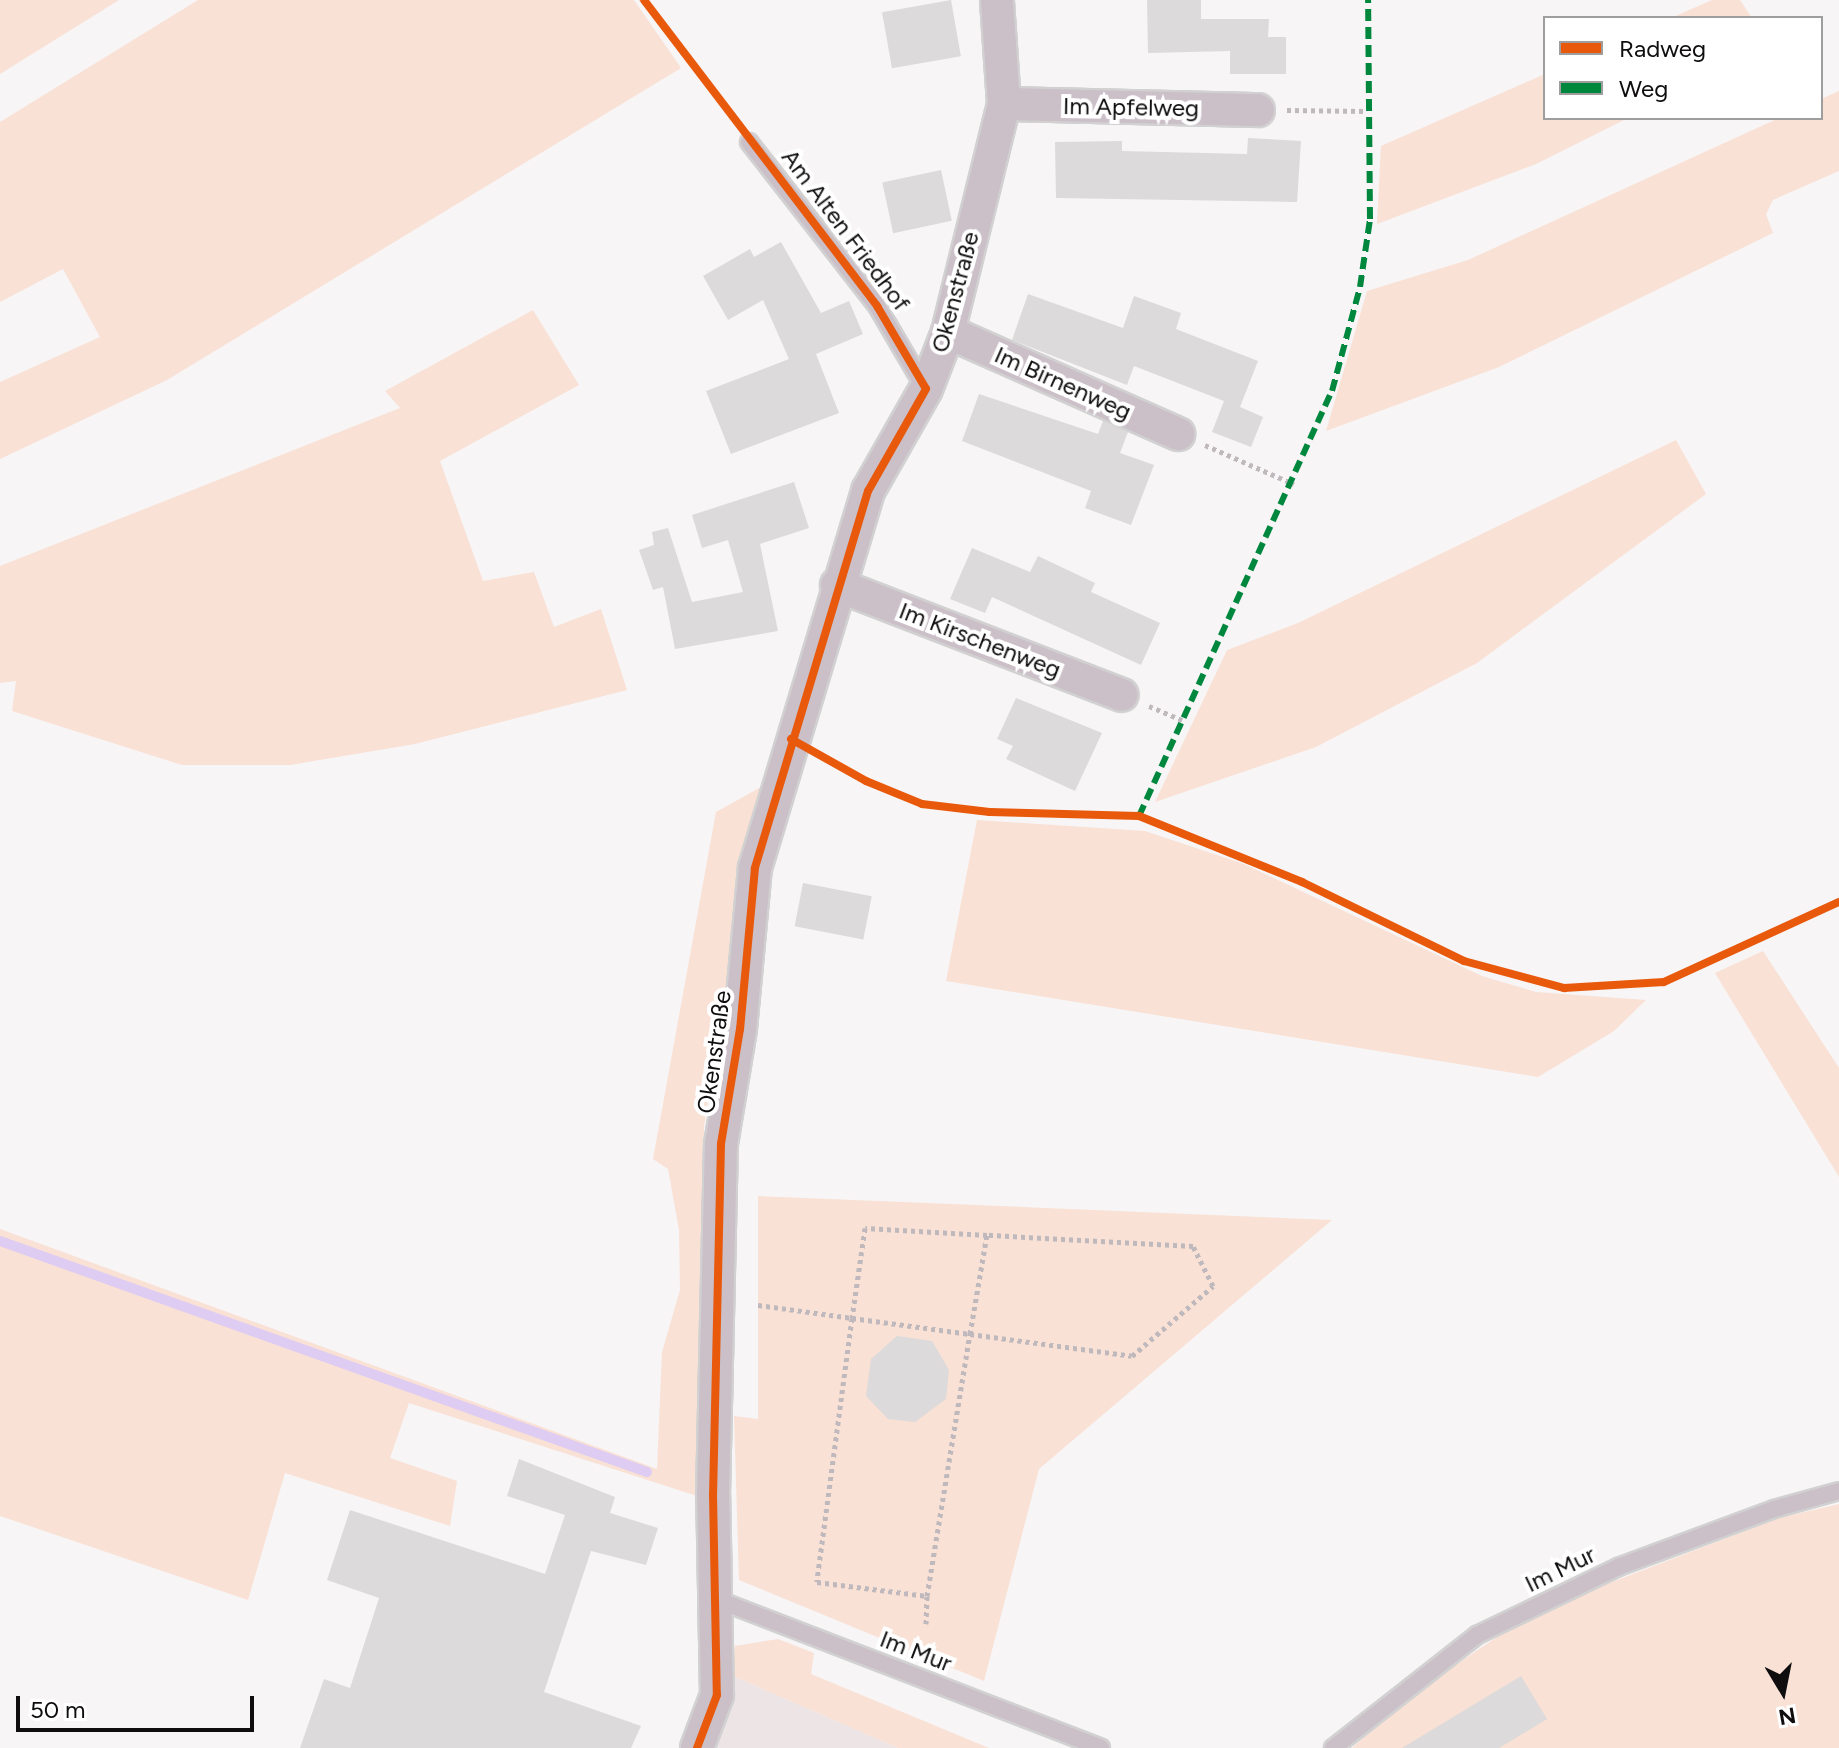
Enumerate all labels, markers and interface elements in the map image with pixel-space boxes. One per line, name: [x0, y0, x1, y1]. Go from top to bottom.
legend: [1543, 16, 1823, 120]
text: Radweg: [1619, 34, 1706, 63]
text: Weg: [1619, 74, 1668, 103]
street label: Im Apfelweg: [1063, 91, 1199, 123]
street label: Am Alten Friedhof: [776, 143, 916, 317]
street label: Okenstraße: [925, 229, 985, 355]
street label: Im Birnenweg: [990, 340, 1136, 426]
street label: Im Kirschenweg: [895, 596, 1065, 684]
street label: Okenstraße: [691, 989, 737, 1115]
street label: Im Mur: [1520, 1540, 1600, 1598]
street label: Im Mur: [876, 1624, 956, 1678]
north arrow: [1743, 1652, 1823, 1732]
scale bar: [20, 1680, 258, 1730]
text: 50 m: [30, 1695, 86, 1724]
text: N: [1777, 1701, 1798, 1731]

